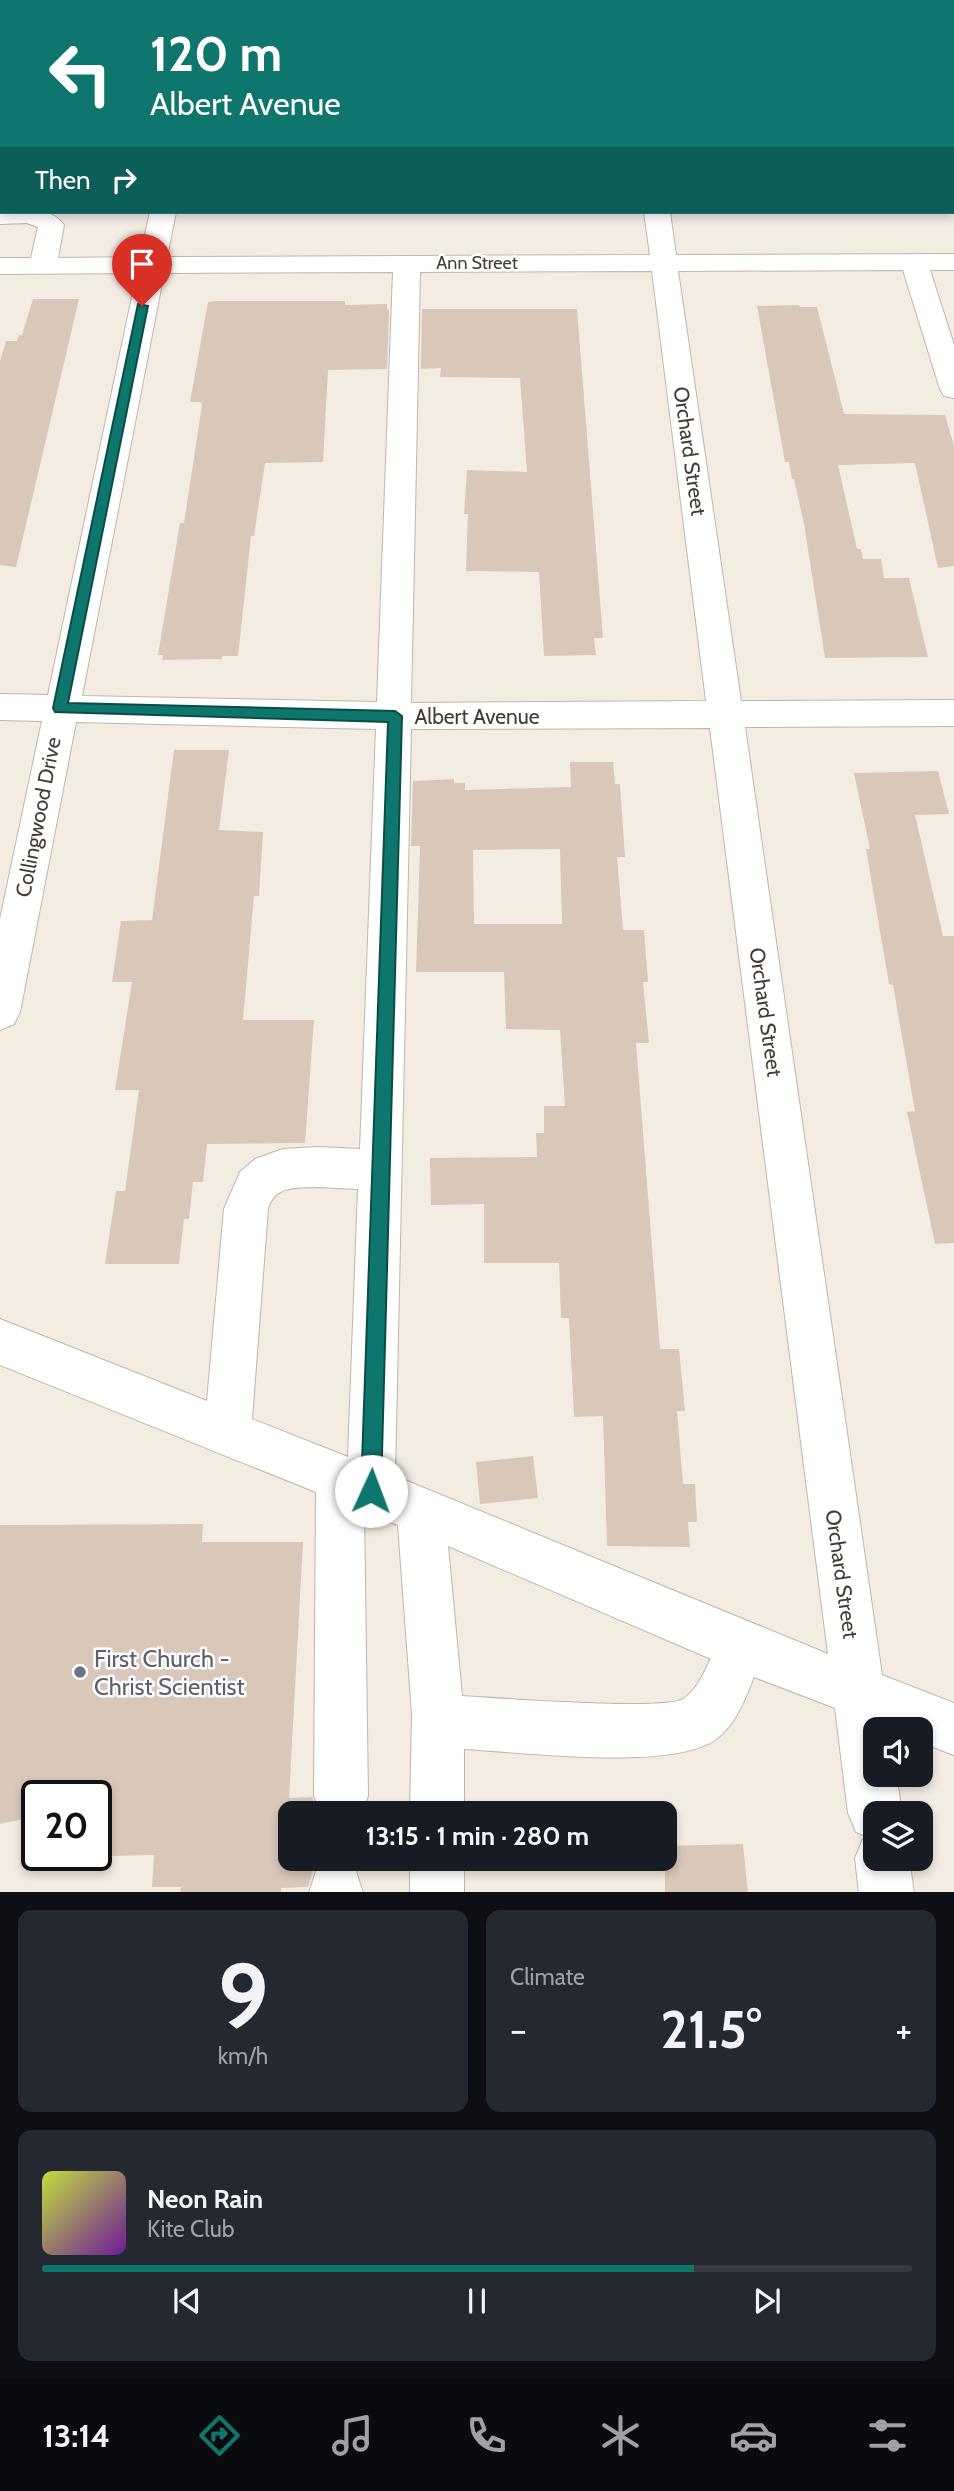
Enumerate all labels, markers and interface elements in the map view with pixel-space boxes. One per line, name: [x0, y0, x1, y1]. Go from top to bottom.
text: 120 m: [150, 24, 282, 83]
icon: left: [35, 28, 126, 119]
text: Albert Avenue: [150, 84, 341, 123]
icon: right: [105, 161, 143, 199]
text: Then: [35, 164, 91, 196]
pin: [112, 234, 172, 306]
icon: arrive: [123, 245, 161, 283]
street label: Ann Street: [436, 252, 518, 274]
street label: Orchard Street: [669, 385, 711, 517]
street label: Albert Avenue: [414, 704, 540, 729]
street label: Collingwood Drive: [10, 735, 66, 899]
street label: Orchard Street: [745, 946, 787, 1078]
position arrow: [334, 1454, 408, 1528]
street label: Orchard Street: [821, 1508, 863, 1640]
place label: First Church - Christ Scientist: [94, 1644, 245, 1701]
marker: First Church - Christ Scientist: [72, 1664, 88, 1680]
map controls: [863, 1717, 933, 1871]
button: sound: [863, 1717, 933, 1787]
speed limit sign: 20: [21, 1780, 112, 1871]
button: layers: [863, 1801, 933, 1871]
text: 13:15 · 1 min · 280 m: [366, 1820, 589, 1852]
text: 9: [217, 1941, 269, 2052]
text: Climate: [510, 1963, 585, 1991]
text: 21.5°: [660, 1998, 762, 2061]
text: −: [510, 2006, 527, 2053]
text: +: [895, 2006, 912, 2053]
text: km/h: [218, 2042, 268, 2070]
text: Neon Rain: [147, 2183, 263, 2215]
text: Kite Club: [147, 2215, 234, 2243]
icon: previous: [168, 2282, 206, 2320]
icon: pause: [458, 2282, 496, 2320]
icon: next: [748, 2282, 786, 2320]
icon: directions: [195, 2411, 244, 2460]
icon: music: [328, 2411, 377, 2460]
icon: phone: [462, 2411, 511, 2460]
icon: climate: [596, 2411, 645, 2460]
icon: car: [729, 2411, 778, 2460]
icon: filters: [863, 2411, 912, 2460]
text: 13:14: [42, 2416, 110, 2455]

